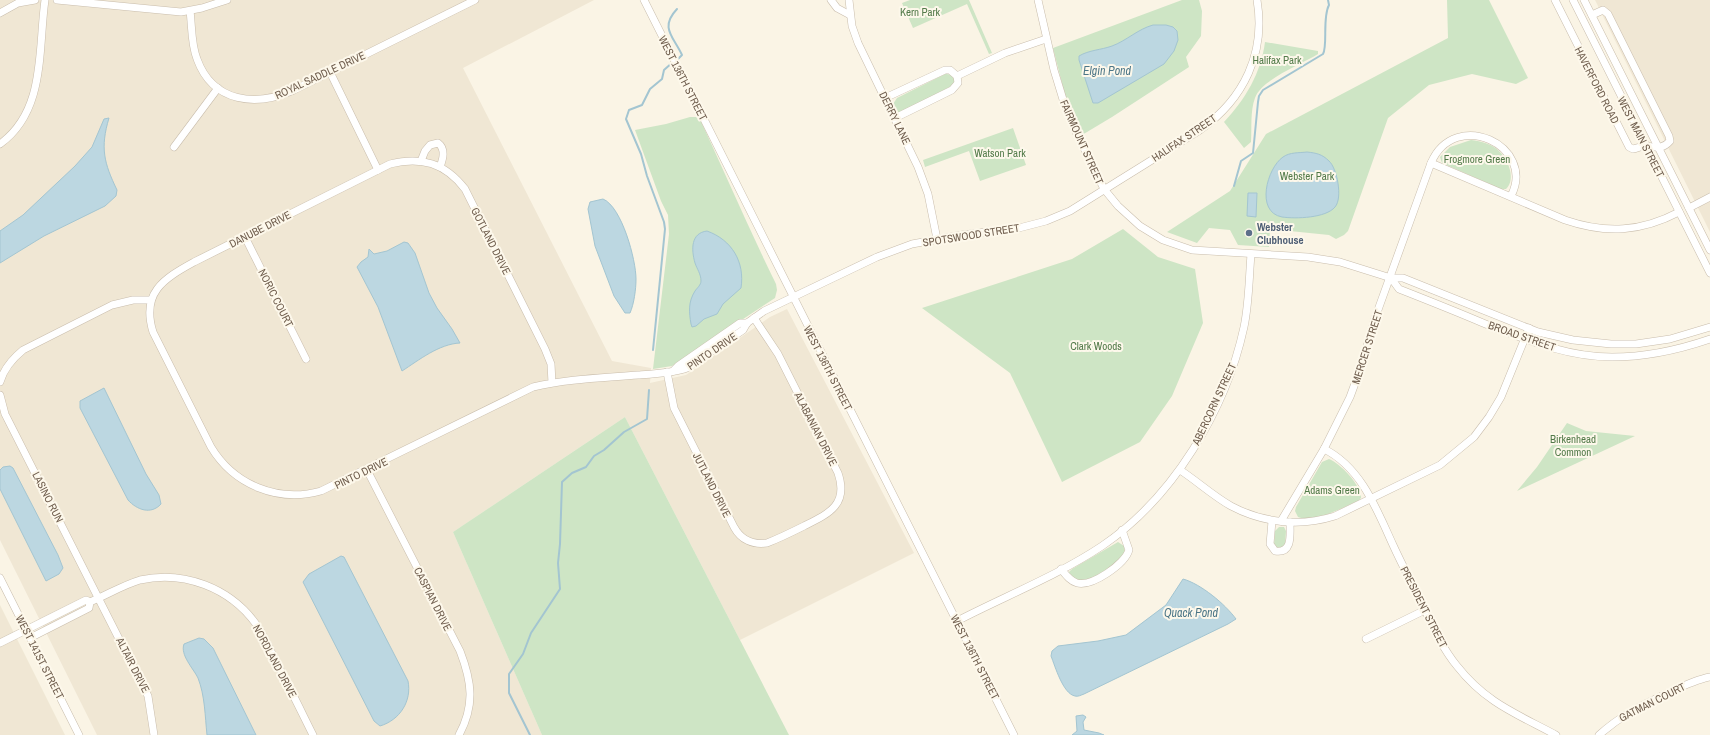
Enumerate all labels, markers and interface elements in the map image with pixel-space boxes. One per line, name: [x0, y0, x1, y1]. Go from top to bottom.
park label: Kern Park: [900, 5, 941, 19]
street label: WEST 136TH STREET: [656, 33, 711, 123]
street label: HAVERFORD ROAD: [1572, 44, 1622, 126]
street label: ROYAL SADDLE DRIVE: [273, 48, 367, 102]
park label: Halifax Park: [1252, 53, 1302, 67]
water label: Elgin Pond: [1083, 63, 1132, 79]
street label: DERRY LANE: [876, 89, 914, 147]
street label: WEST MAIN STREET: [1615, 94, 1668, 180]
street label: FAIRMOUNT STREET: [1057, 98, 1107, 187]
street label: HALIFAX STREET: [1149, 111, 1219, 165]
park label: Watson Park: [974, 146, 1026, 160]
park label: Frogmore Green: [1444, 152, 1510, 166]
park label: Webster Park: [1280, 169, 1335, 183]
street label: GOTLAND DRIVE: [468, 205, 514, 277]
street label: DANUBE DRIVE: [227, 207, 293, 251]
street label: SPOTSWOOD STREET: [922, 220, 1021, 250]
place label: Webster Clubhouse: [1257, 220, 1304, 247]
marker: Webster Clubhouse: [1244, 228, 1254, 238]
street label: NORIC COURT: [255, 267, 297, 330]
street label: MERCER STREET: [1348, 308, 1386, 386]
street label: BROAD STREET: [1487, 318, 1558, 354]
street label: WEST 136TH STREET: [801, 323, 856, 413]
street label: PINTO DRIVE: [684, 329, 740, 373]
park label: Clark Woods: [1070, 339, 1122, 353]
street label: ABERCORN STREET: [1188, 360, 1239, 448]
street label: ALABANIAN DRIVE: [791, 389, 841, 468]
park label: Birkenhead Common: [1550, 432, 1596, 459]
street label: JUTLAND DRIVE: [690, 450, 734, 520]
street label: PINTO DRIVE: [332, 454, 390, 492]
street label: LASINO RUN: [29, 469, 67, 525]
park label: Adams Green: [1303, 483, 1360, 497]
street label: PRESIDENT STREET: [1397, 564, 1451, 651]
street label: CASPIAN DRIVE: [411, 565, 455, 633]
water label: Quack Pond: [1164, 605, 1219, 621]
street label: WEST 141ST STREET: [13, 612, 68, 702]
street label: WEST 136TH STREET: [948, 612, 1003, 702]
street label: NORDLAND DRIVE: [250, 622, 300, 700]
street label: ALTAIR DRIVE: [113, 634, 153, 695]
street label: GATMAN COURT: [1617, 679, 1688, 725]

